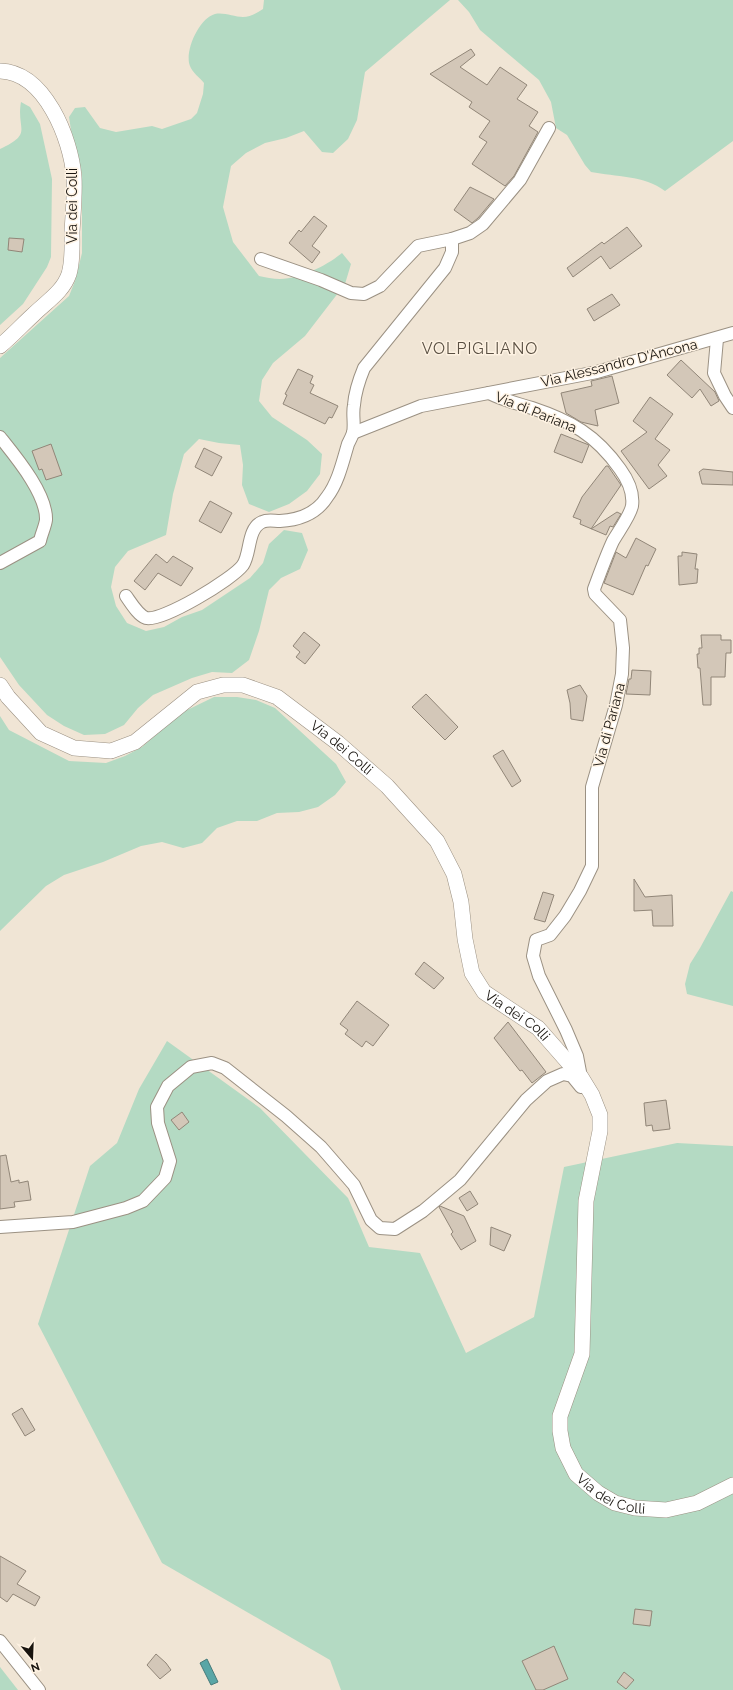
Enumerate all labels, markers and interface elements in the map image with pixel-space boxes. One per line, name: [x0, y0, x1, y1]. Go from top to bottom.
street label: Via dei Colli: [64, 168, 80, 244]
street label: Via Alessandro D'Ancona: [539, 336, 699, 390]
district label: VOLPIGLIANO: [422, 339, 538, 358]
street label: Via di Pariana: [493, 388, 579, 436]
street label: Via di Pariana: [590, 681, 628, 769]
street label: Via dei Colli: [307, 717, 376, 778]
street label: Via dei Colli: [482, 987, 553, 1044]
street label: Via dei Colli: [573, 1470, 646, 1517]
north arrow: [12, 1638, 52, 1678]
text: N: [29, 1659, 41, 1674]

